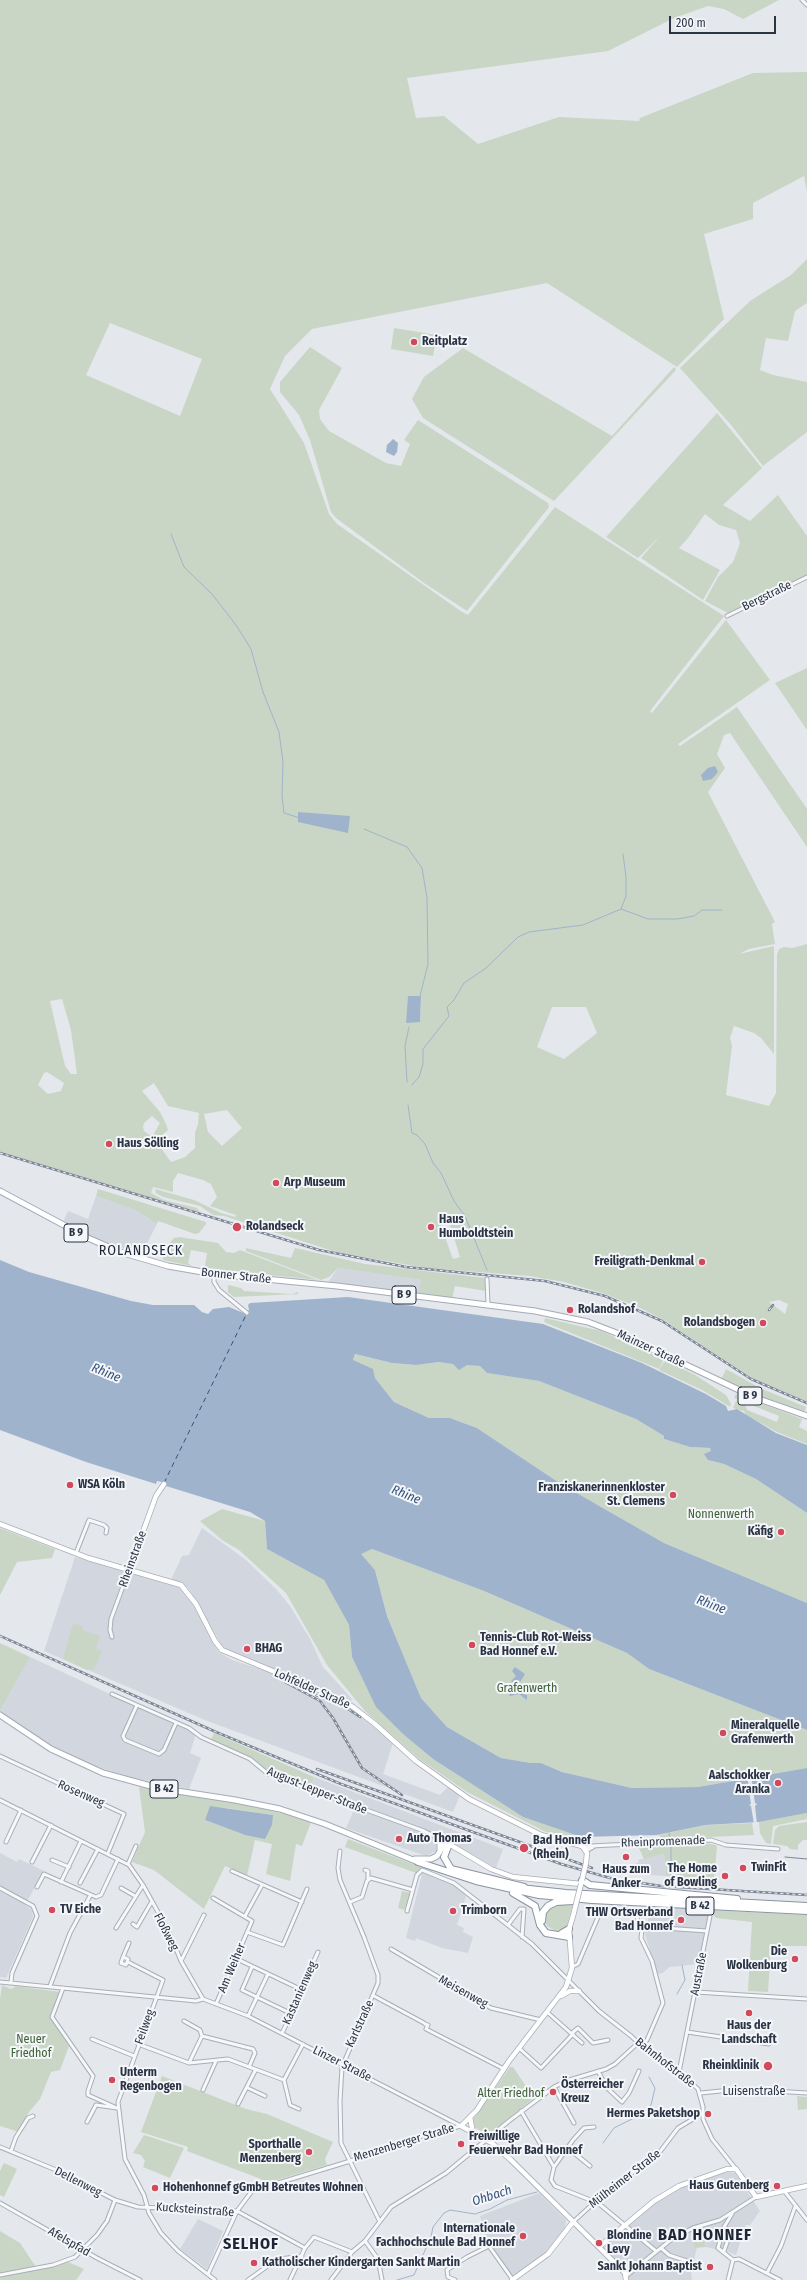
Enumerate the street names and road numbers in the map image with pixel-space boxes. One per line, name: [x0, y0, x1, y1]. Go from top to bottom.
street label: Bergstraße: [740, 578, 794, 614]
road number: B 9: [64, 1224, 88, 1242]
street label: Bonner Straße: [200, 1265, 272, 1287]
road number: B 9: [392, 1286, 416, 1304]
street label: Mainzer Straße: [615, 1327, 687, 1371]
road number: B 9: [738, 1387, 762, 1405]
street label: Rheinstraße: [116, 1529, 150, 1589]
street label: Lohfelder Straße: [272, 1666, 352, 1712]
street label: August-Lepper-Straße: [265, 1764, 369, 1818]
street label: Rosenweg: [55, 1777, 107, 1811]
road number: B 42: [150, 1780, 178, 1798]
street label: Rheinpromenade: [621, 1833, 705, 1851]
road number: B 42: [686, 1897, 714, 1915]
street label: Floßweg: [150, 1911, 182, 1953]
street label: Am Weiher: [215, 1941, 249, 1995]
street label: Austraße: [688, 1951, 710, 1997]
street label: Kastanienweg: [280, 1959, 320, 2027]
street label: Meisenweg: [436, 1973, 490, 2011]
street label: Karlstraße: [343, 1998, 377, 2050]
street label: Feilweg: [132, 2007, 158, 2047]
street label: Bahnhofstraße: [632, 2035, 698, 2091]
street label: Linzer Straße: [310, 2043, 374, 2085]
street label: Luisenstraße: [723, 2085, 785, 2099]
street label: Menzenberger Straße: [352, 2121, 456, 2165]
street label: Mülheimer Straße: [586, 2146, 664, 2212]
street label: Dellenweg: [52, 2164, 104, 2200]
street label: Kucksteinstraße: [155, 2200, 235, 2220]
street label: Afelspfad: [45, 2224, 93, 2260]

